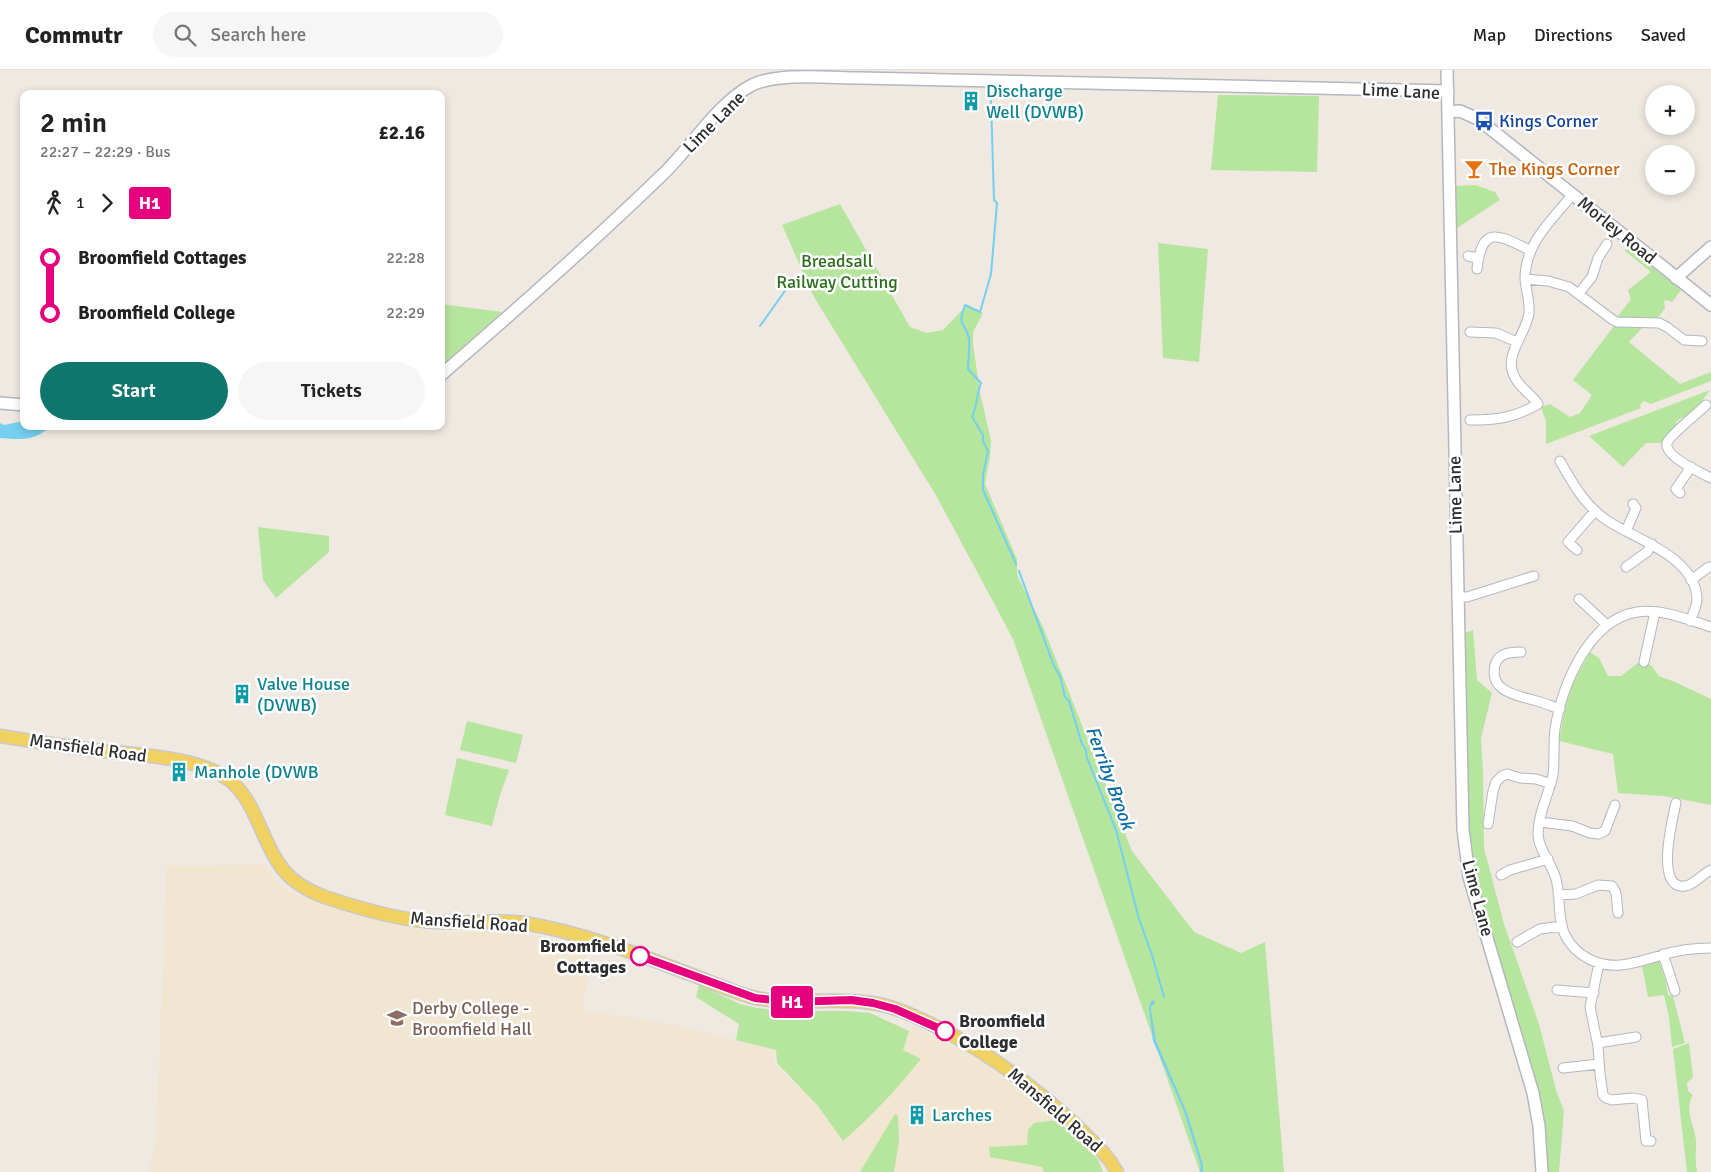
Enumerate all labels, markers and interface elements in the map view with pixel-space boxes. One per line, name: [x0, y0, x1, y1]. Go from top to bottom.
search box: [153, 12, 503, 57]
text: Commutr: [25, 20, 123, 50]
icon: search: [171, 21, 199, 49]
text: Search here: [211, 23, 306, 47]
text: Map: [1473, 24, 1506, 46]
text: Directions: [1534, 24, 1613, 46]
text: Saved: [1641, 24, 1686, 46]
street label: Lime Lane: [1361, 78, 1441, 104]
place label: Discharge Well (DVWB): [986, 80, 1084, 123]
map controls: [1645, 85, 1695, 195]
button: +: [1645, 85, 1695, 135]
street label: Lime Lane: [678, 86, 750, 158]
building icon: Discharge Well (DVWB): [960, 90, 982, 112]
text: 2 min: [40, 106, 107, 140]
bus stop icon: Kings Corner: [1473, 110, 1495, 132]
place label: Kings Corner: [1499, 110, 1598, 132]
text: £2.16: [379, 121, 425, 145]
text: 22:27 – 22:29 · Bus: [40, 142, 171, 162]
button: −: [1645, 145, 1695, 195]
bar icon: The Kings Corner: [1463, 158, 1485, 180]
place label: The Kings Corner: [1489, 158, 1620, 180]
icon: walk: [40, 189, 68, 217]
icon: forward: [93, 189, 121, 217]
street label: Morley Road: [1573, 191, 1661, 269]
text: H1: [139, 192, 161, 214]
text: 1: [76, 193, 85, 213]
text: Broomfield Cottages: [78, 246, 247, 270]
text: 22:28: [386, 248, 425, 268]
park label: Breadsall Railway Cutting: [776, 250, 898, 293]
text: Broomfield College: [78, 301, 235, 325]
text: 22:29: [386, 303, 425, 323]
button: Start: [40, 362, 228, 420]
button: Tickets: [238, 362, 425, 420]
street label: Lime Lane: [1443, 456, 1467, 534]
place label: Valve House (DVWB): [257, 673, 350, 716]
building icon: Valve House (DVWB): [231, 683, 253, 705]
water label: Ferriby Brook: [1080, 723, 1140, 834]
street label: Mansfield Road: [28, 729, 148, 767]
building icon: Manhole (DVWB: [168, 761, 190, 783]
place label: Manhole (DVWB: [194, 761, 319, 783]
street label: Lime Lane: [1457, 857, 1499, 939]
street label: Mansfield Road: [409, 907, 529, 937]
place label: Broomfield Cottages: [540, 935, 626, 978]
marker: Broomfield Cottages: [630, 946, 650, 966]
line badge: H1: [770, 986, 814, 1018]
text: H1: [781, 991, 803, 1013]
place label: Derby College - Broomfield Hall: [412, 997, 532, 1040]
school or university icon: Derby College - Broomfield Hall: [386, 1007, 408, 1029]
place label: Broomfield College: [959, 1010, 1046, 1053]
marker: Broomfield College: [935, 1021, 955, 1041]
street label: Mansfield Road: [1003, 1063, 1107, 1157]
building icon: Larches: [906, 1104, 928, 1126]
place label: Larches: [932, 1104, 992, 1126]

